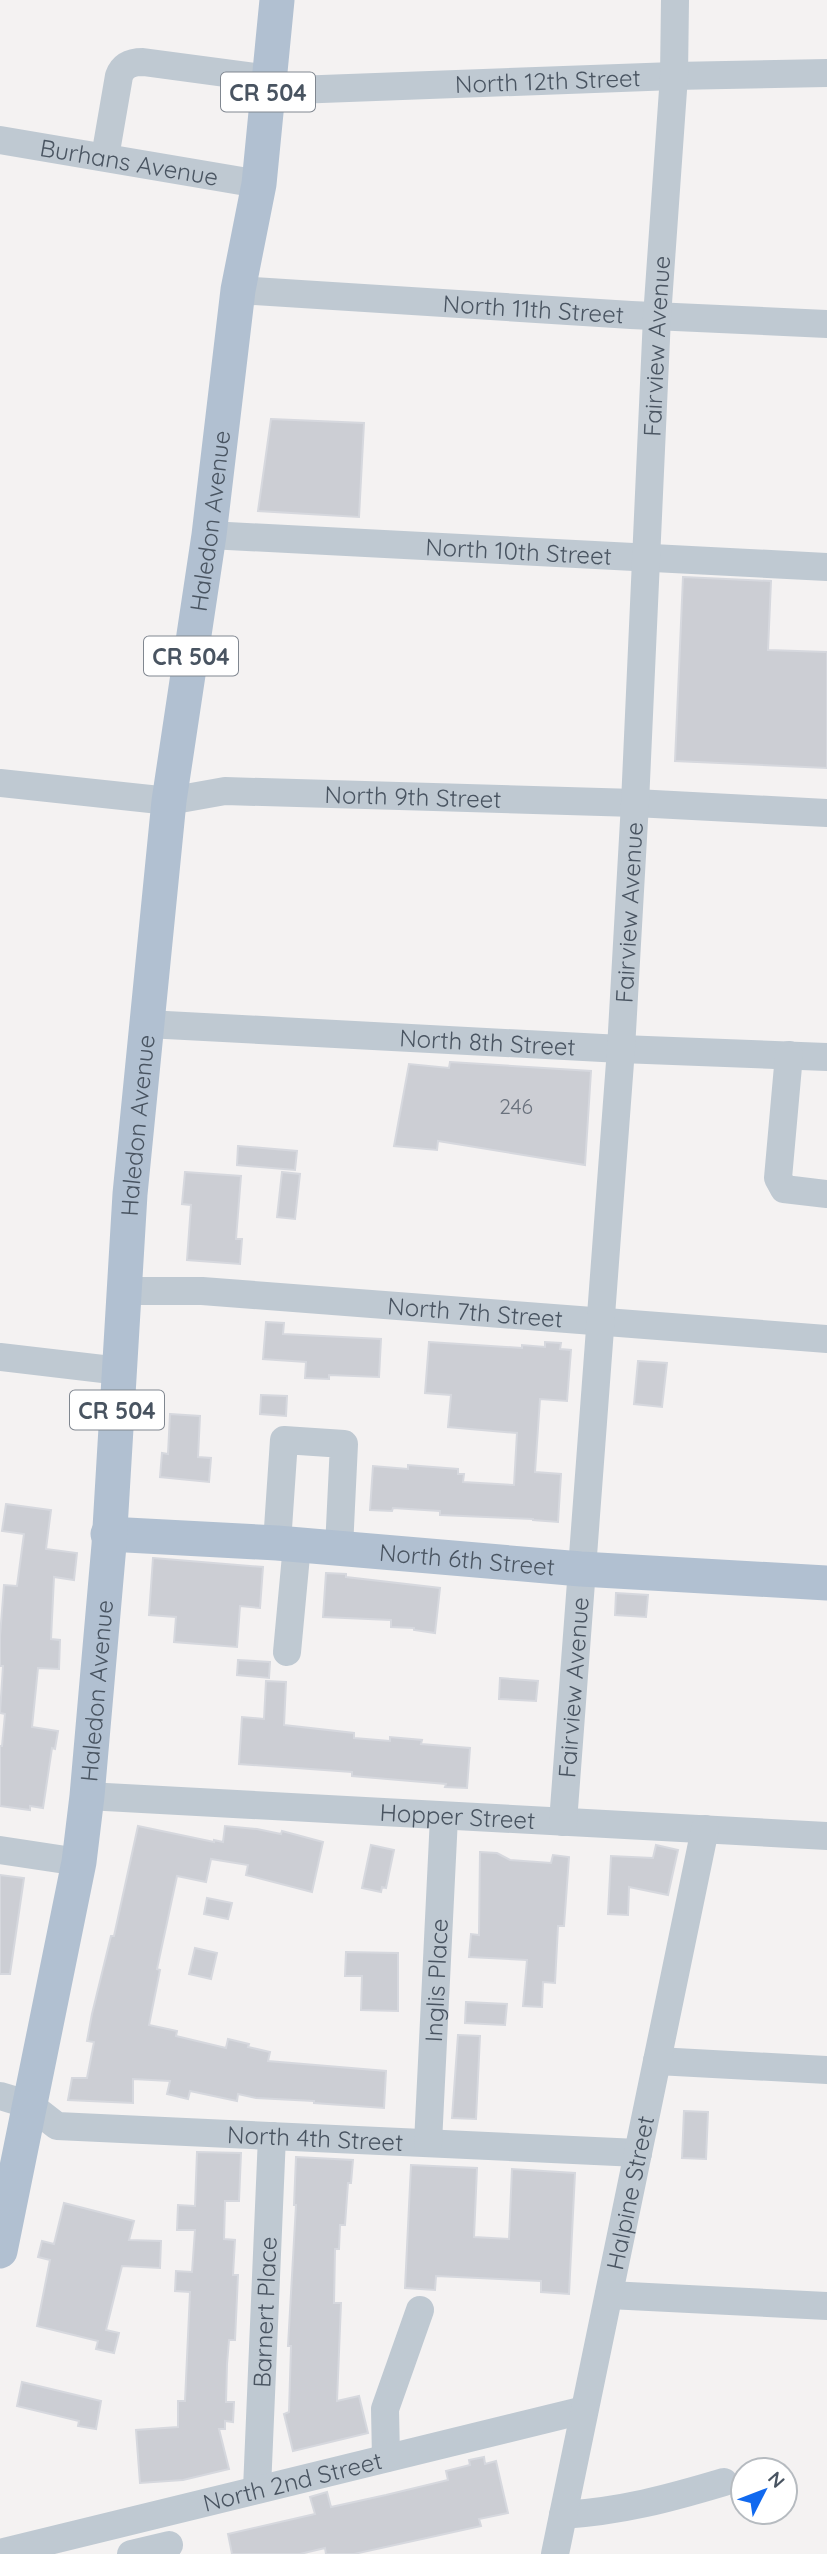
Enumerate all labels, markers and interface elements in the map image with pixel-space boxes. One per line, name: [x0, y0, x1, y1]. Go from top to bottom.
street label: North 12th Street: [454, 62, 641, 99]
road number: CR 504: [221, 72, 315, 111]
street label: Burhans Avenue: [38, 132, 221, 192]
street label: Fairview Avenue: [637, 254, 676, 437]
street label: North 11th Street: [442, 288, 625, 330]
street label: Haledon Avenue: [183, 429, 236, 613]
street label: North 10th Street: [425, 531, 613, 571]
road number: CR 504: [144, 636, 238, 676]
street label: North 9th Street: [324, 779, 502, 814]
street label: Fairview Avenue: [609, 821, 649, 1004]
street label: North 8th Street: [399, 1022, 576, 1062]
street label: Haledon Avenue: [114, 1033, 161, 1217]
house number: 246: [499, 1093, 533, 1119]
street label: North 7th Street: [386, 1290, 564, 1334]
road number: CR 504: [70, 1390, 164, 1429]
street label: North 6th Street: [378, 1537, 556, 1582]
street label: Fairview Avenue: [551, 1596, 595, 1779]
street label: Haledon Avenue: [73, 1599, 119, 1783]
street label: Hopper Street: [379, 1797, 536, 1835]
street label: Inglis Place: [418, 1918, 454, 2043]
street label: Halpine Street: [599, 2113, 660, 2272]
street label: North 4th Street: [226, 2119, 404, 2157]
street label: Barnert Place: [246, 2236, 283, 2388]
street label: North 2nd Street: [200, 2445, 385, 2518]
north arrow: [729, 2456, 799, 2526]
text: N: [763, 2466, 790, 2493]

